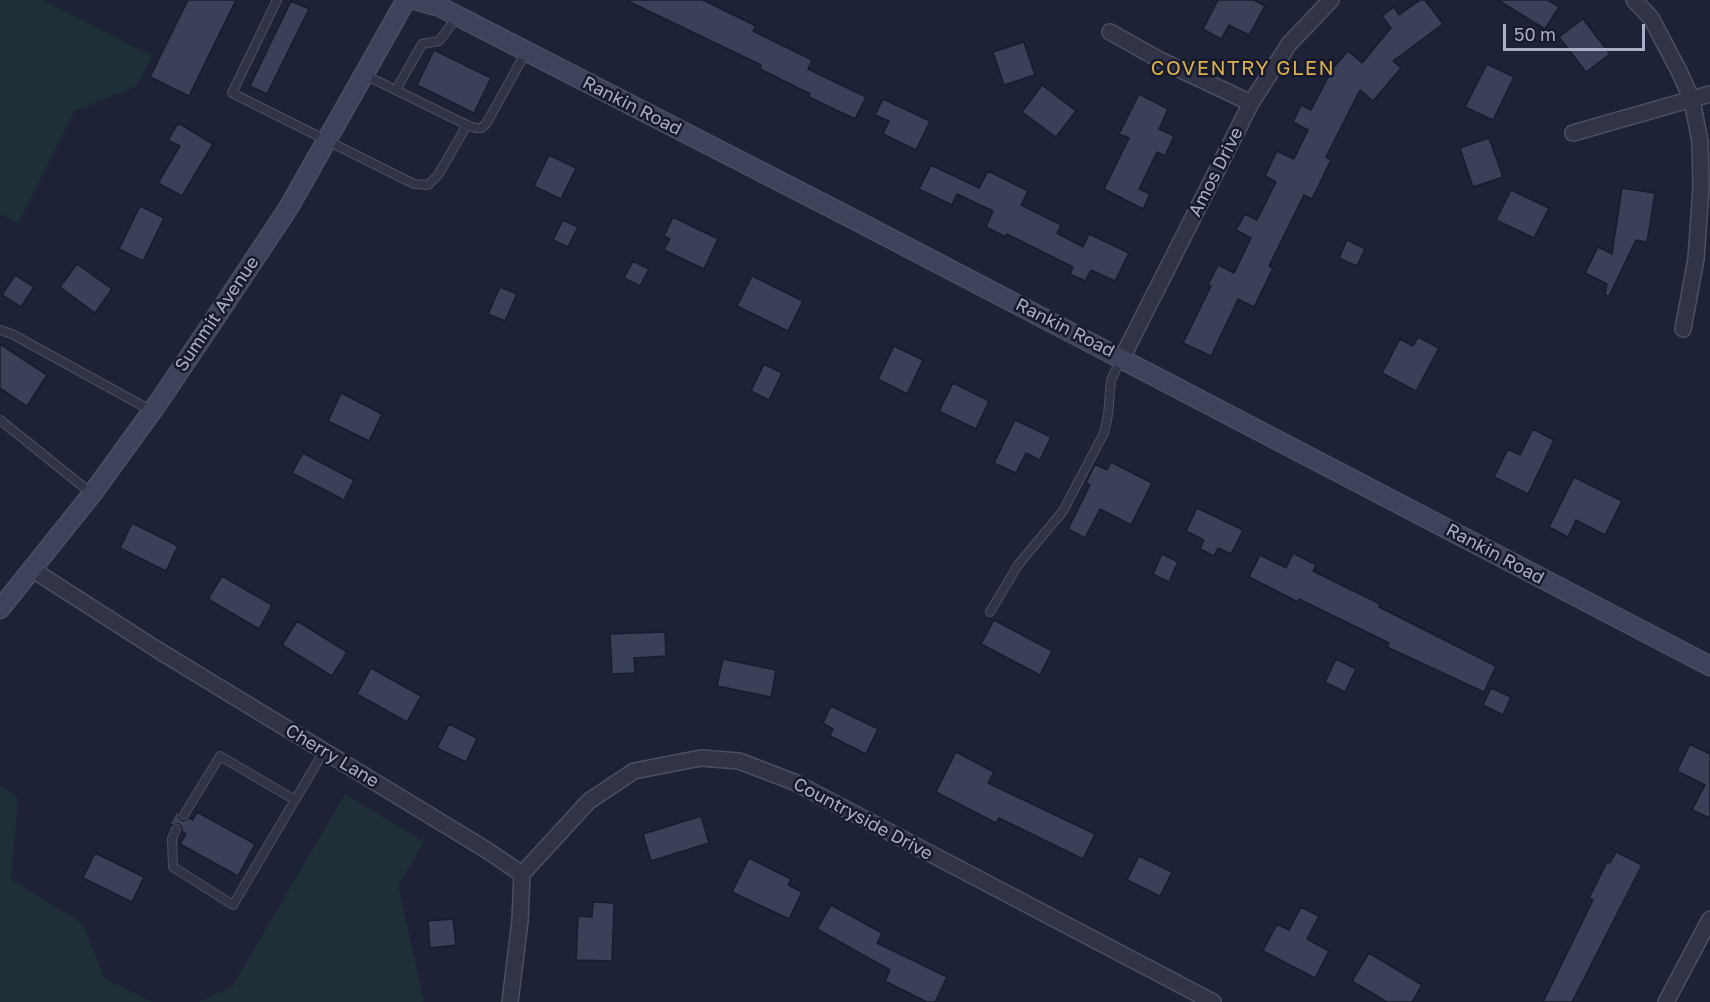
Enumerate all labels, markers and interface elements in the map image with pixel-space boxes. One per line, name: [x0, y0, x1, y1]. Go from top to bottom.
scale bar: [1506, 12, 1648, 50]
text: 50 m: [1514, 23, 1556, 45]
district label: COVENTRY GLEN: [1151, 57, 1335, 81]
street label: Rankin Road: [579, 72, 685, 140]
street label: Amos Drive: [1184, 124, 1248, 220]
street label: Summit Avenue: [170, 252, 264, 376]
street label: Rankin Road: [1012, 294, 1118, 362]
street label: Rankin Road: [1442, 519, 1548, 589]
street label: Cherry Lane: [281, 720, 383, 792]
street label: Countryside Drive: [790, 773, 936, 865]

